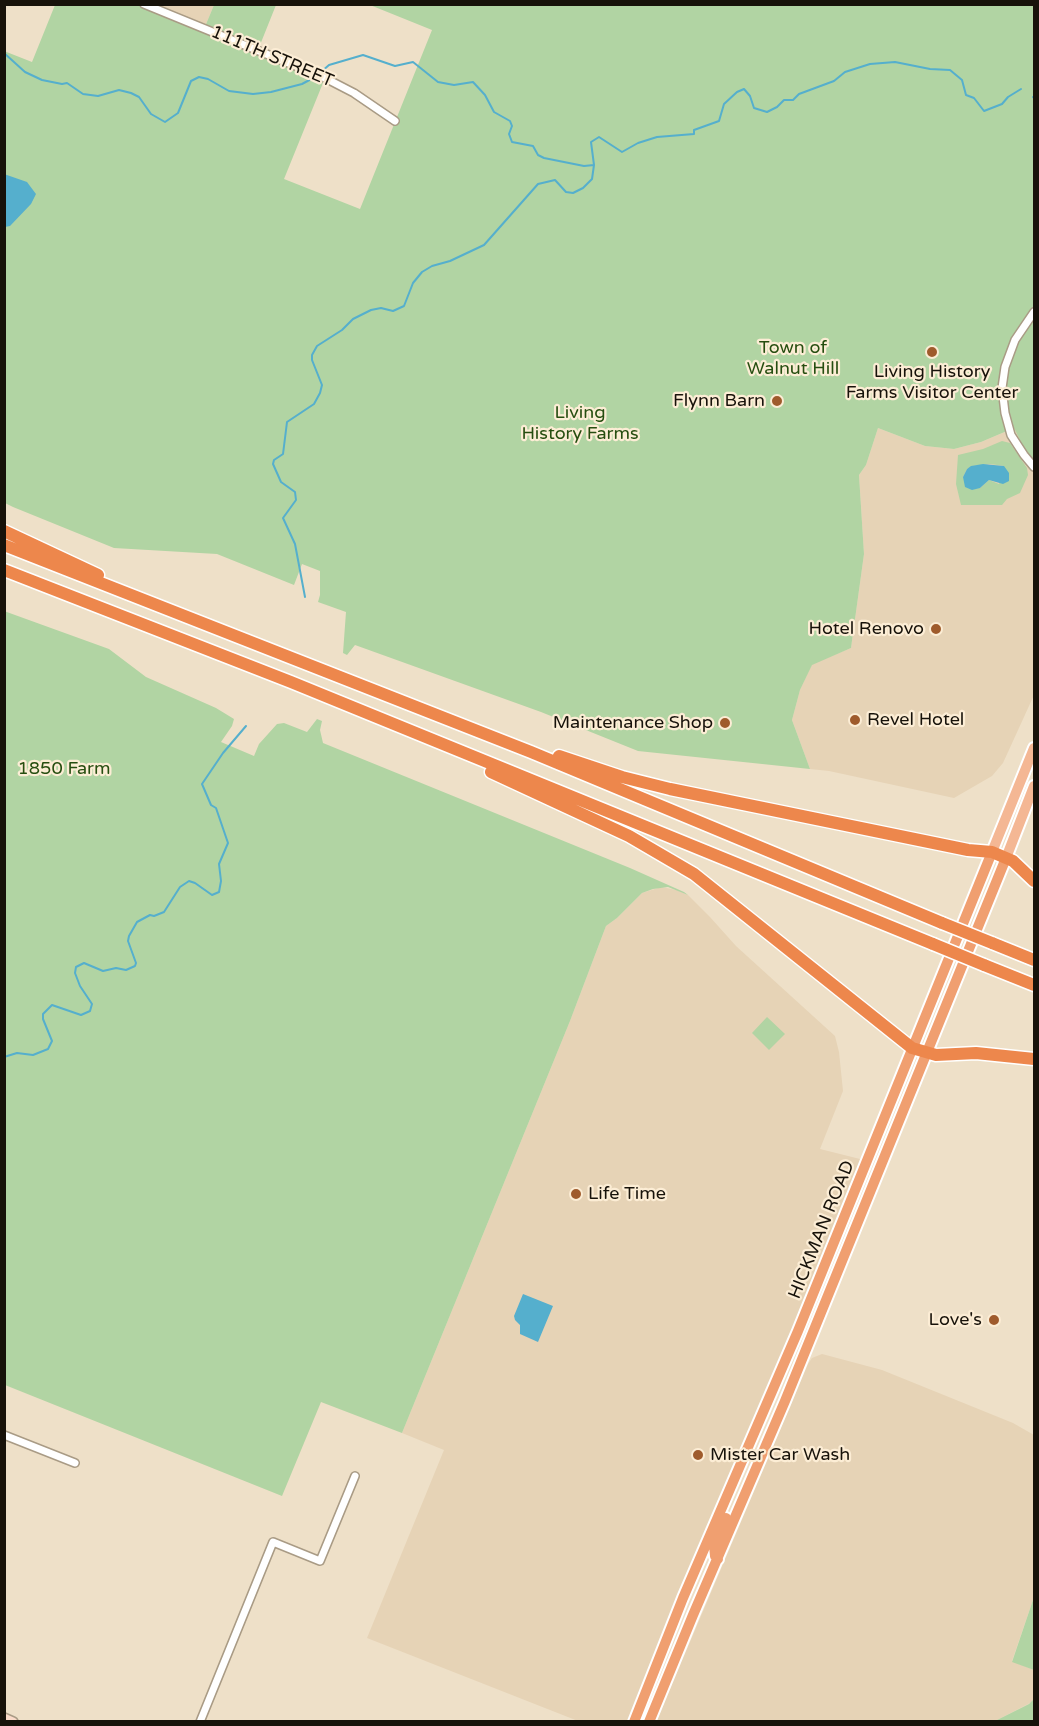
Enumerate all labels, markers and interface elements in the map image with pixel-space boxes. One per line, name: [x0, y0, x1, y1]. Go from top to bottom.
street label: 111TH STREET: [207, 21, 337, 93]
park label: Town of Walnut Hill: [747, 337, 839, 380]
marker: Living History Farms Visitor Center: [925, 345, 939, 359]
place label: Living History Farms Visitor Center: [846, 361, 1018, 404]
place label: Flynn Barn: [673, 390, 765, 412]
marker: Flynn Barn: [770, 394, 784, 408]
park label: Living History Farms: [521, 402, 639, 444]
place label: Hotel Renovo: [809, 618, 924, 640]
marker: Hotel Renovo: [929, 622, 943, 636]
place label: Revel Hotel: [867, 709, 964, 731]
place label: Maintenance Shop: [553, 712, 713, 734]
marker: Revel Hotel: [848, 713, 862, 727]
marker: Maintenance Shop: [718, 716, 732, 730]
park label: 1850 Farm: [17, 758, 111, 780]
street label: HICKMAN ROAD: [784, 1158, 860, 1302]
place label: Life Time: [588, 1183, 666, 1205]
marker: Life Time: [569, 1187, 583, 1201]
place label: Love's: [929, 1309, 982, 1331]
marker: Love's: [987, 1313, 1001, 1327]
place label: Mister Car Wash: [710, 1444, 850, 1466]
marker: Mister Car Wash: [691, 1448, 705, 1462]

